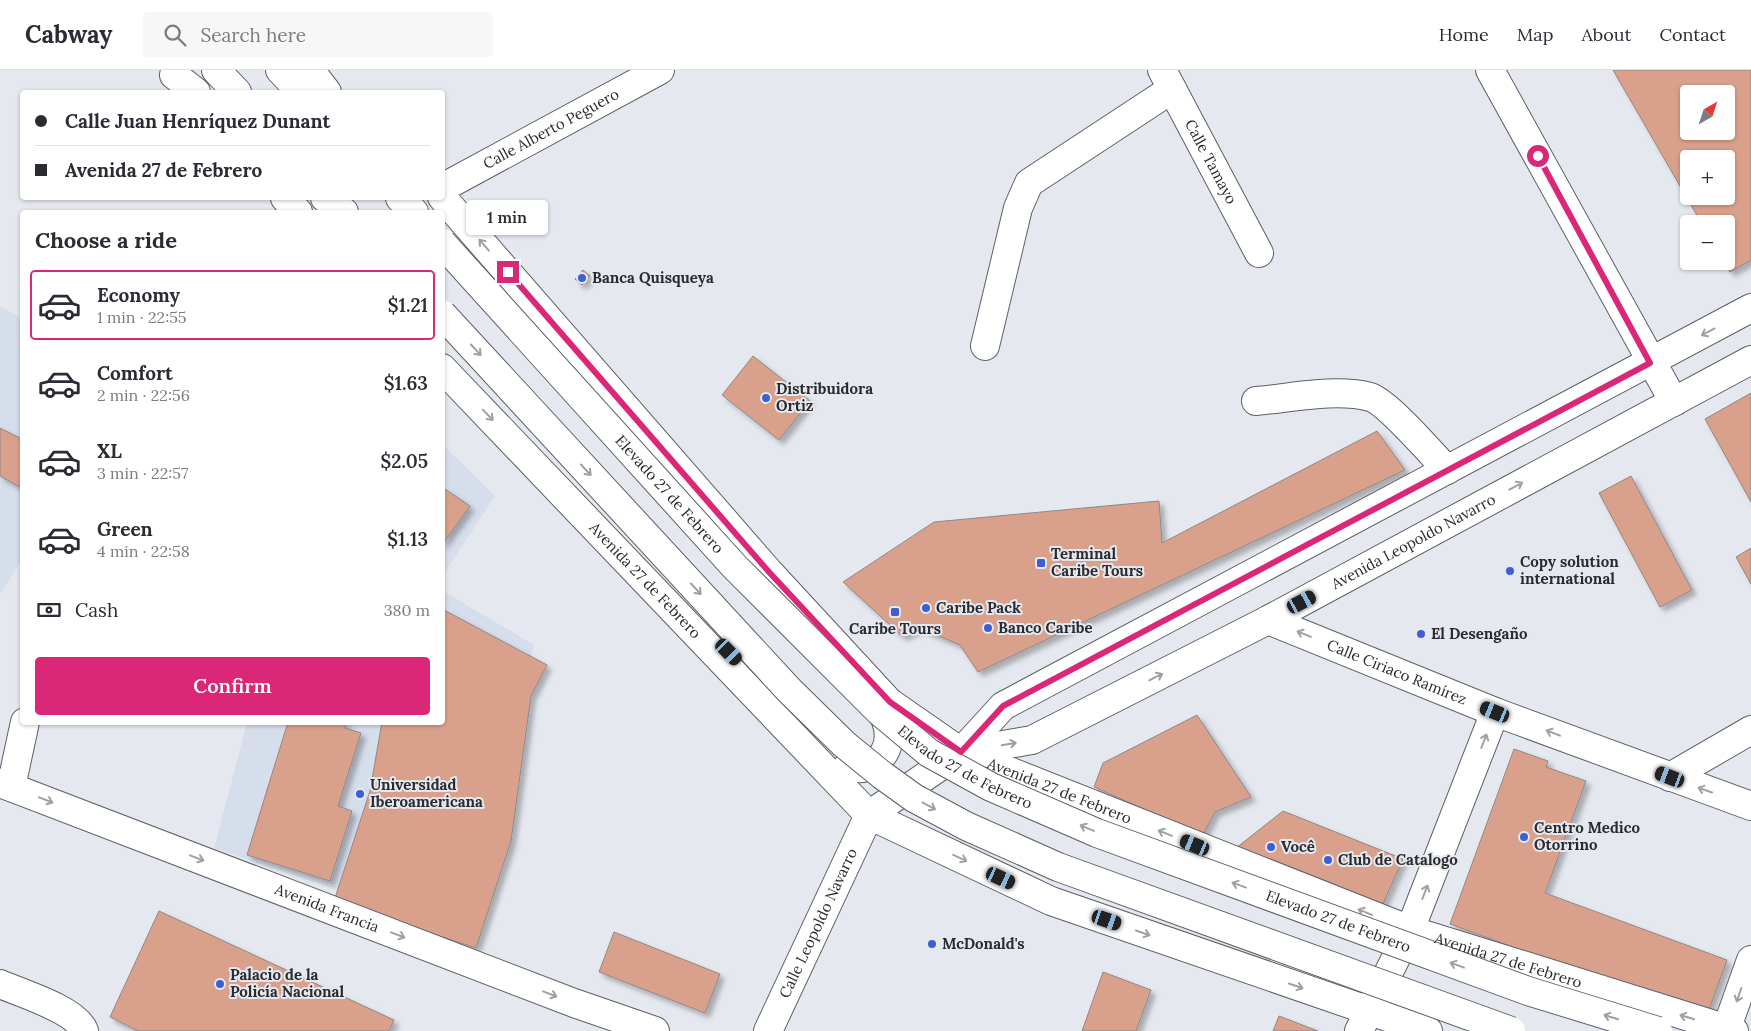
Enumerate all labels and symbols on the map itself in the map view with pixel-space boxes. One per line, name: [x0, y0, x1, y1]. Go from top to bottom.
street label: Calle Alberto Peguero: [480, 84, 622, 173]
north arrow: [1680, 85, 1735, 140]
street label: Calle Tamayo: [1181, 116, 1241, 207]
route start: [1527, 145, 1549, 167]
callout: 1 min: [467, 200, 549, 234]
one-way arrow: [478, 238, 490, 251]
route end: [497, 261, 519, 283]
place label: Banca Quisqueya: [592, 268, 714, 287]
marker: Banca Quisqueya: [576, 272, 588, 284]
one-way arrow: [1701, 327, 1716, 337]
one-way arrow: [470, 344, 481, 357]
place label: Distribuidora Ortiz: [776, 379, 873, 415]
marker: Distribuidora Ortiz: [760, 392, 772, 404]
one-way arrow: [482, 409, 494, 421]
street label: Elevado 27 de Febrero: [611, 431, 728, 557]
one-way arrow: [580, 463, 592, 476]
one-way arrow: [1509, 481, 1524, 491]
street label: Avenida Leopoldo Navarro: [1327, 489, 1499, 594]
street label: Avenida 27 de Febrero: [585, 518, 705, 642]
place label: Terminal Caribe Tours: [1051, 544, 1143, 580]
place label: Copy solution international: [1520, 552, 1619, 588]
marker: Terminal Caribe Tours: [1035, 557, 1047, 569]
marker: Copy solution international: [1504, 565, 1516, 577]
one-way arrow: [690, 583, 702, 596]
car: [1285, 588, 1318, 616]
place label: Caribe Pack: [936, 598, 1021, 617]
marker: Caribe Pack: [920, 602, 932, 614]
marker: Caribe Tours: [889, 606, 901, 618]
place label: Banco Caribe: [998, 618, 1093, 637]
place label: Caribe Tours: [849, 619, 941, 638]
marker: Banco Caribe: [982, 622, 994, 634]
place label: El Desengaño: [1431, 624, 1528, 643]
marker: El Desengaño: [1415, 628, 1427, 640]
one-way arrow: [1297, 629, 1312, 638]
street label: Calle Ciriaco Ramírez: [1324, 635, 1470, 709]
car: [713, 636, 744, 668]
one-way arrow: [1149, 672, 1164, 682]
car: [1478, 699, 1511, 725]
street label: Elevado 27 de Febrero: [894, 721, 1036, 813]
one-way arrow: [1545, 728, 1561, 737]
one-way arrow: [1480, 734, 1489, 749]
one-way arrow: [1001, 738, 1017, 748]
street label: Avenida 27 de Febrero: [984, 753, 1135, 828]
car: [1653, 765, 1686, 789]
place label: Universidad Iberoamericana: [370, 775, 483, 811]
one-way arrow: [1697, 784, 1713, 794]
marker: Universidad Iberoamericana: [354, 788, 366, 800]
one-way arrow: [37, 796, 53, 805]
one-way arrow: [922, 801, 937, 811]
place label: Centro Medico Otorrino: [1534, 818, 1641, 854]
one-way arrow: [1080, 823, 1095, 833]
one-way arrow: [1158, 828, 1173, 837]
marker: Centro Medico Otorrino: [1518, 831, 1530, 843]
car: [1178, 832, 1211, 858]
place label: Você: [1281, 837, 1315, 856]
marker: Você: [1265, 841, 1277, 853]
street label: Calle Leopoldo Navarro: [775, 845, 861, 1001]
place label: Club de Catalogo: [1338, 850, 1458, 869]
one-way arrow: [952, 854, 967, 863]
marker: Club de Catalogo: [1322, 854, 1334, 866]
one-way arrow: [190, 855, 205, 864]
car: [984, 865, 1017, 891]
street label: Avenida Francia: [271, 879, 382, 936]
one-way arrow: [1232, 880, 1247, 889]
one-way arrow: [1421, 885, 1430, 900]
street label: Elevado 27 de Febrero: [1263, 886, 1414, 956]
one-way arrow: [1358, 907, 1373, 916]
car: [1090, 908, 1123, 932]
street label: Avenida 27 de Febrero: [1431, 928, 1585, 992]
one-way arrow: [1135, 929, 1150, 938]
one-way arrow: [390, 931, 405, 941]
place label: McDonald's: [942, 934, 1025, 953]
marker: McDonald's: [926, 938, 938, 950]
one-way arrow: [1450, 960, 1466, 969]
place label: Palacio de la Policía Nacional: [230, 965, 344, 1001]
marker: Palacio de la Policía Nacional: [214, 978, 226, 990]
one-way arrow: [1288, 982, 1304, 992]
one-way arrow: [1734, 986, 1743, 1002]
one-way arrow: [542, 989, 557, 999]
one-way arrow: [1604, 1011, 1620, 1021]
one-way arrow: [1679, 1012, 1695, 1022]

